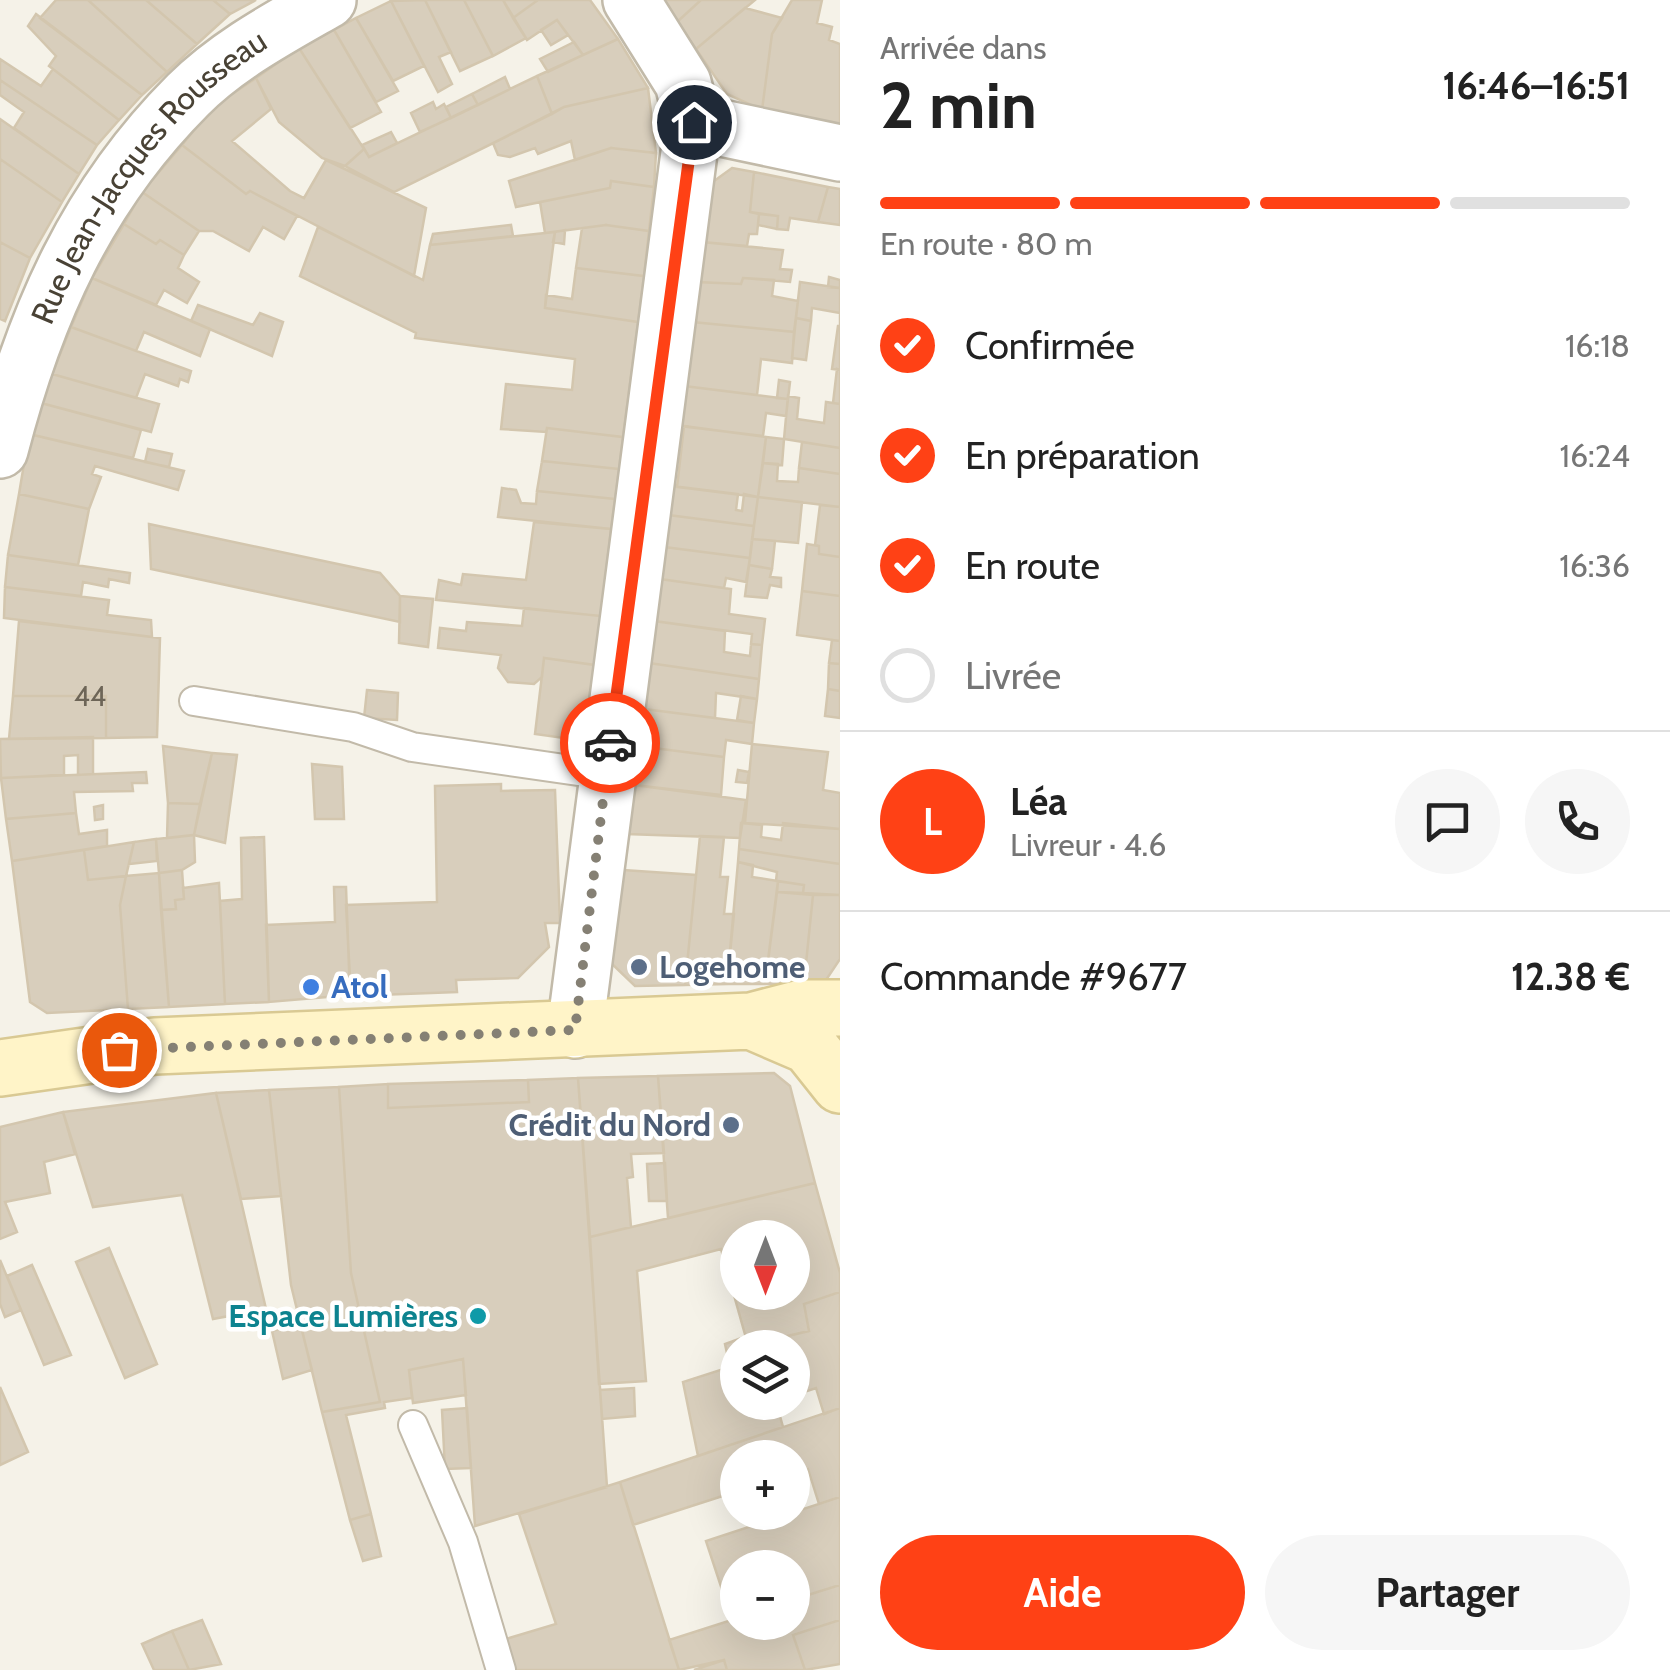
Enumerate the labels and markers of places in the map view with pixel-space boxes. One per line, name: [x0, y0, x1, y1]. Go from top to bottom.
pin: [652, 80, 737, 165]
place label: Logehome: [659, 947, 806, 986]
marker: Logehome: [628, 956, 650, 978]
place label: Atol: [331, 967, 388, 1006]
marker: Atol: [300, 976, 322, 998]
pin: [77, 1008, 162, 1093]
place label: Crédit du Nord: [509, 1105, 711, 1144]
marker: Crédit du Nord: [720, 1114, 742, 1136]
place label: Espace Lumières: [228, 1296, 458, 1335]
marker: Espace Lumières: [467, 1305, 489, 1327]

